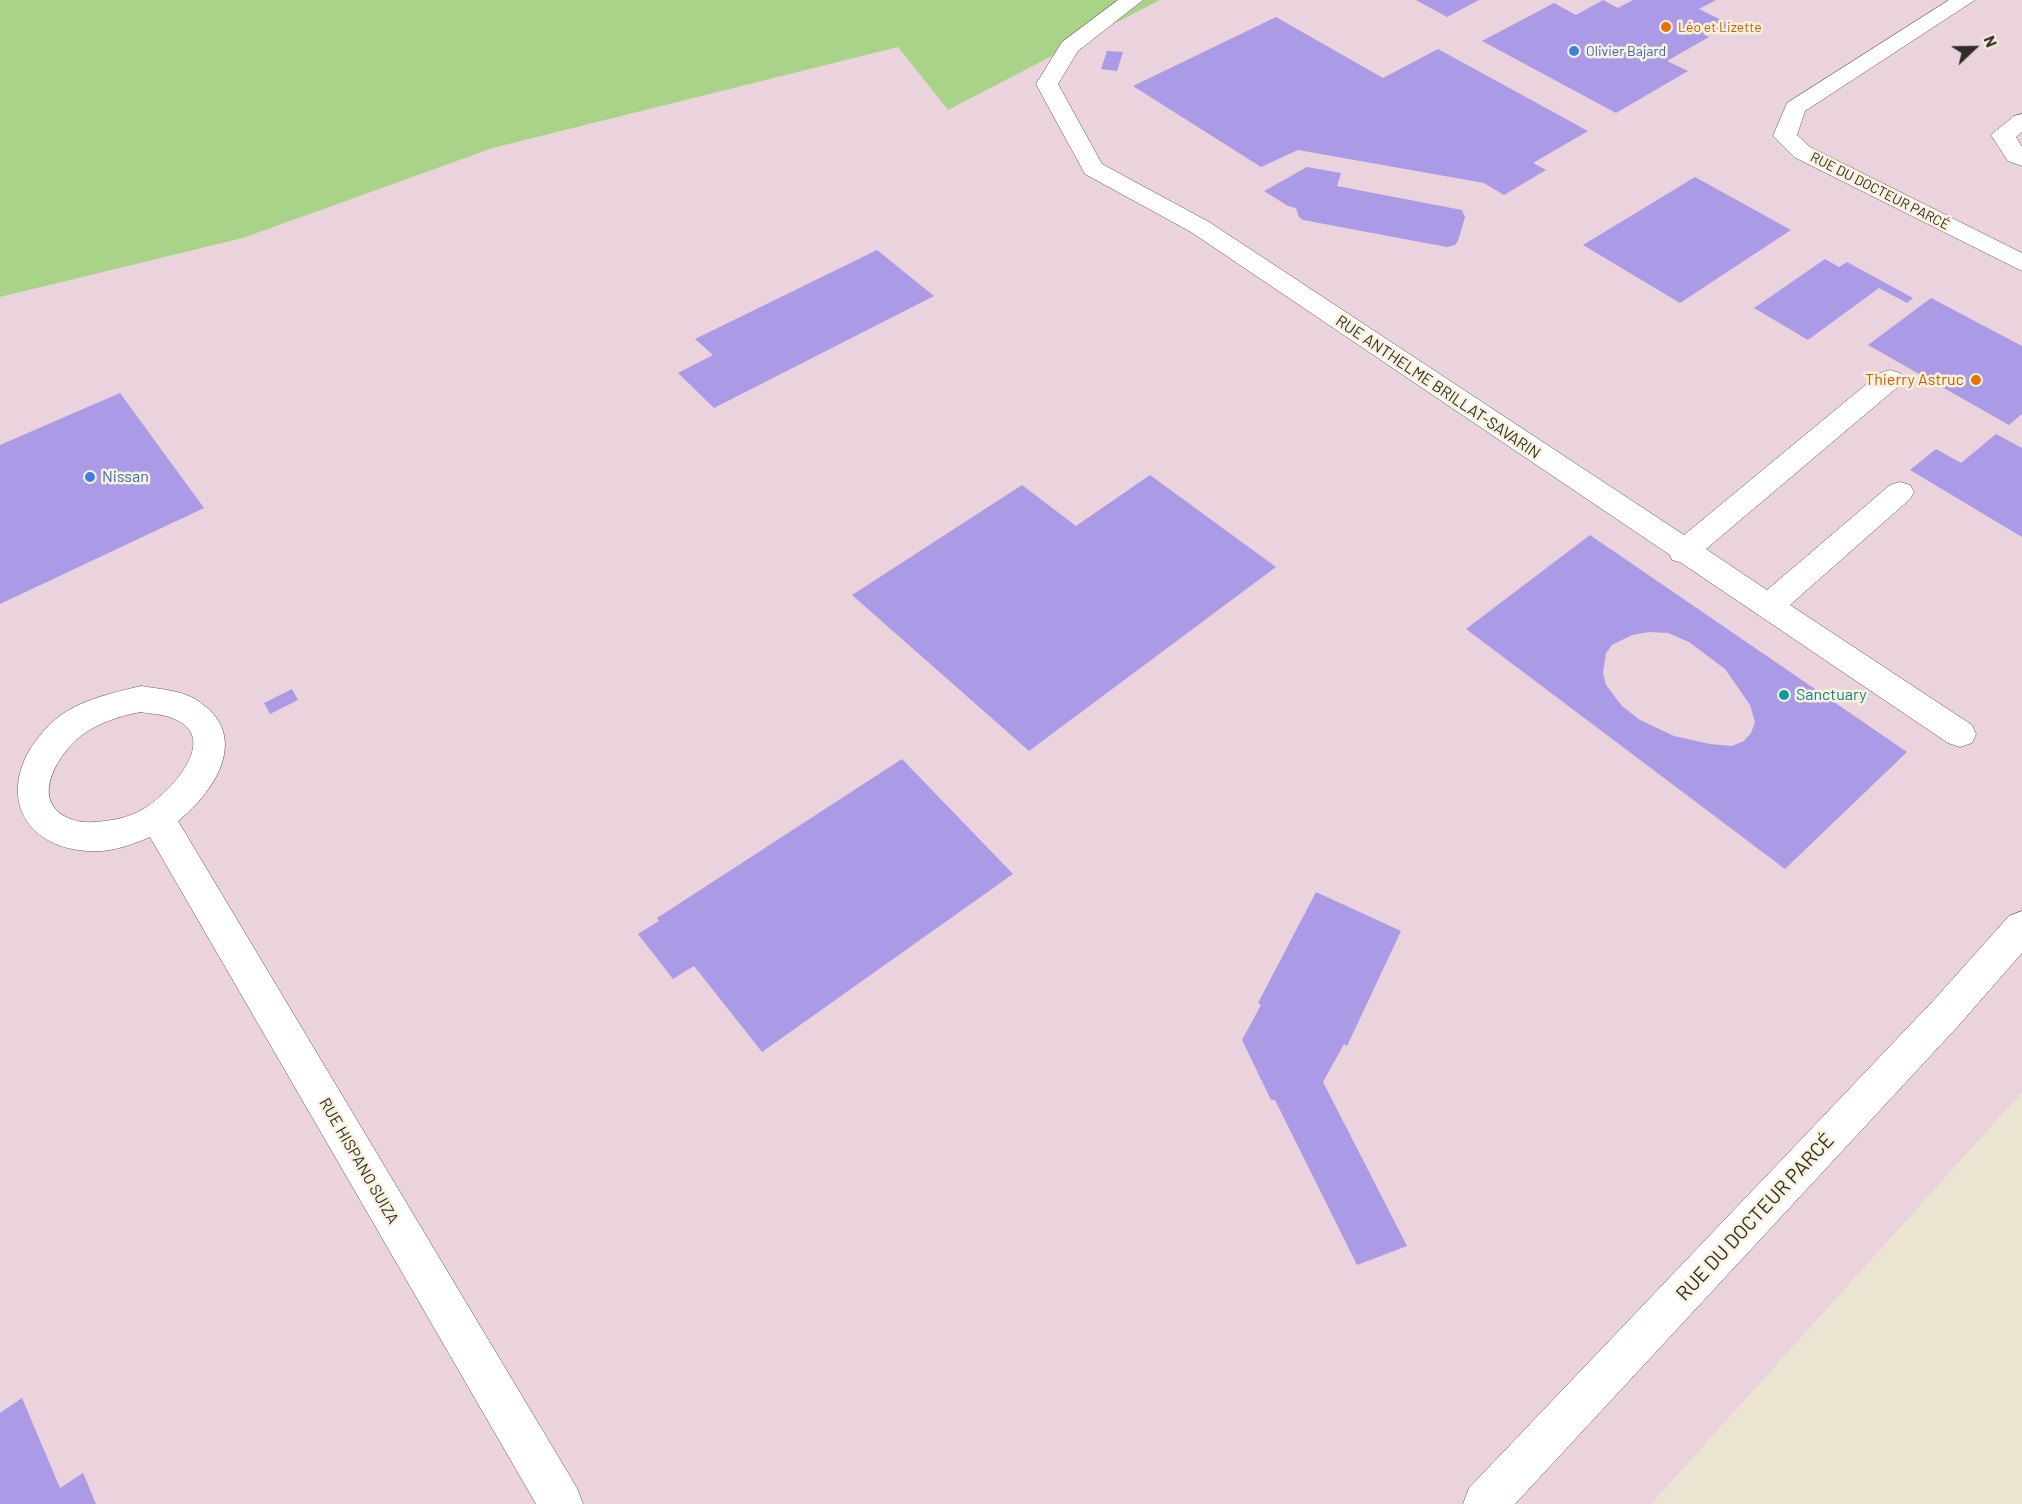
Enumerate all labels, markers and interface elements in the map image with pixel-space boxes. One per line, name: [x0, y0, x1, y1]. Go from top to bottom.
north arrow: [1944, 18, 2004, 78]
place label: Léo et Lizette: [1678, 19, 1762, 35]
marker: Léo et Lizette: [1659, 20, 1673, 34]
text: N: [1980, 33, 2002, 50]
place label: Olivier Bajard: [1586, 43, 1666, 59]
marker: Olivier Bajard: [1567, 44, 1581, 58]
street label: RUE DU DOCTEUR PARCÉ: [1808, 149, 1952, 233]
street label: RUE ANTHELME BRILLAT-SAVARIN: [1332, 311, 1544, 463]
place label: Thierry Astruc: [1865, 370, 1964, 390]
marker: Thierry Astruc: [1969, 373, 1983, 387]
place label: Nissan: [102, 467, 149, 487]
marker: Nissan: [83, 470, 97, 484]
place label: Sanctuary: [1796, 685, 1867, 705]
marker: Sanctuary: [1777, 688, 1791, 702]
street label: RUE HISPANO SUIZA: [315, 1095, 403, 1227]
street label: RUE DU DOCTEUR PARCÉ: [1671, 1128, 1839, 1306]

